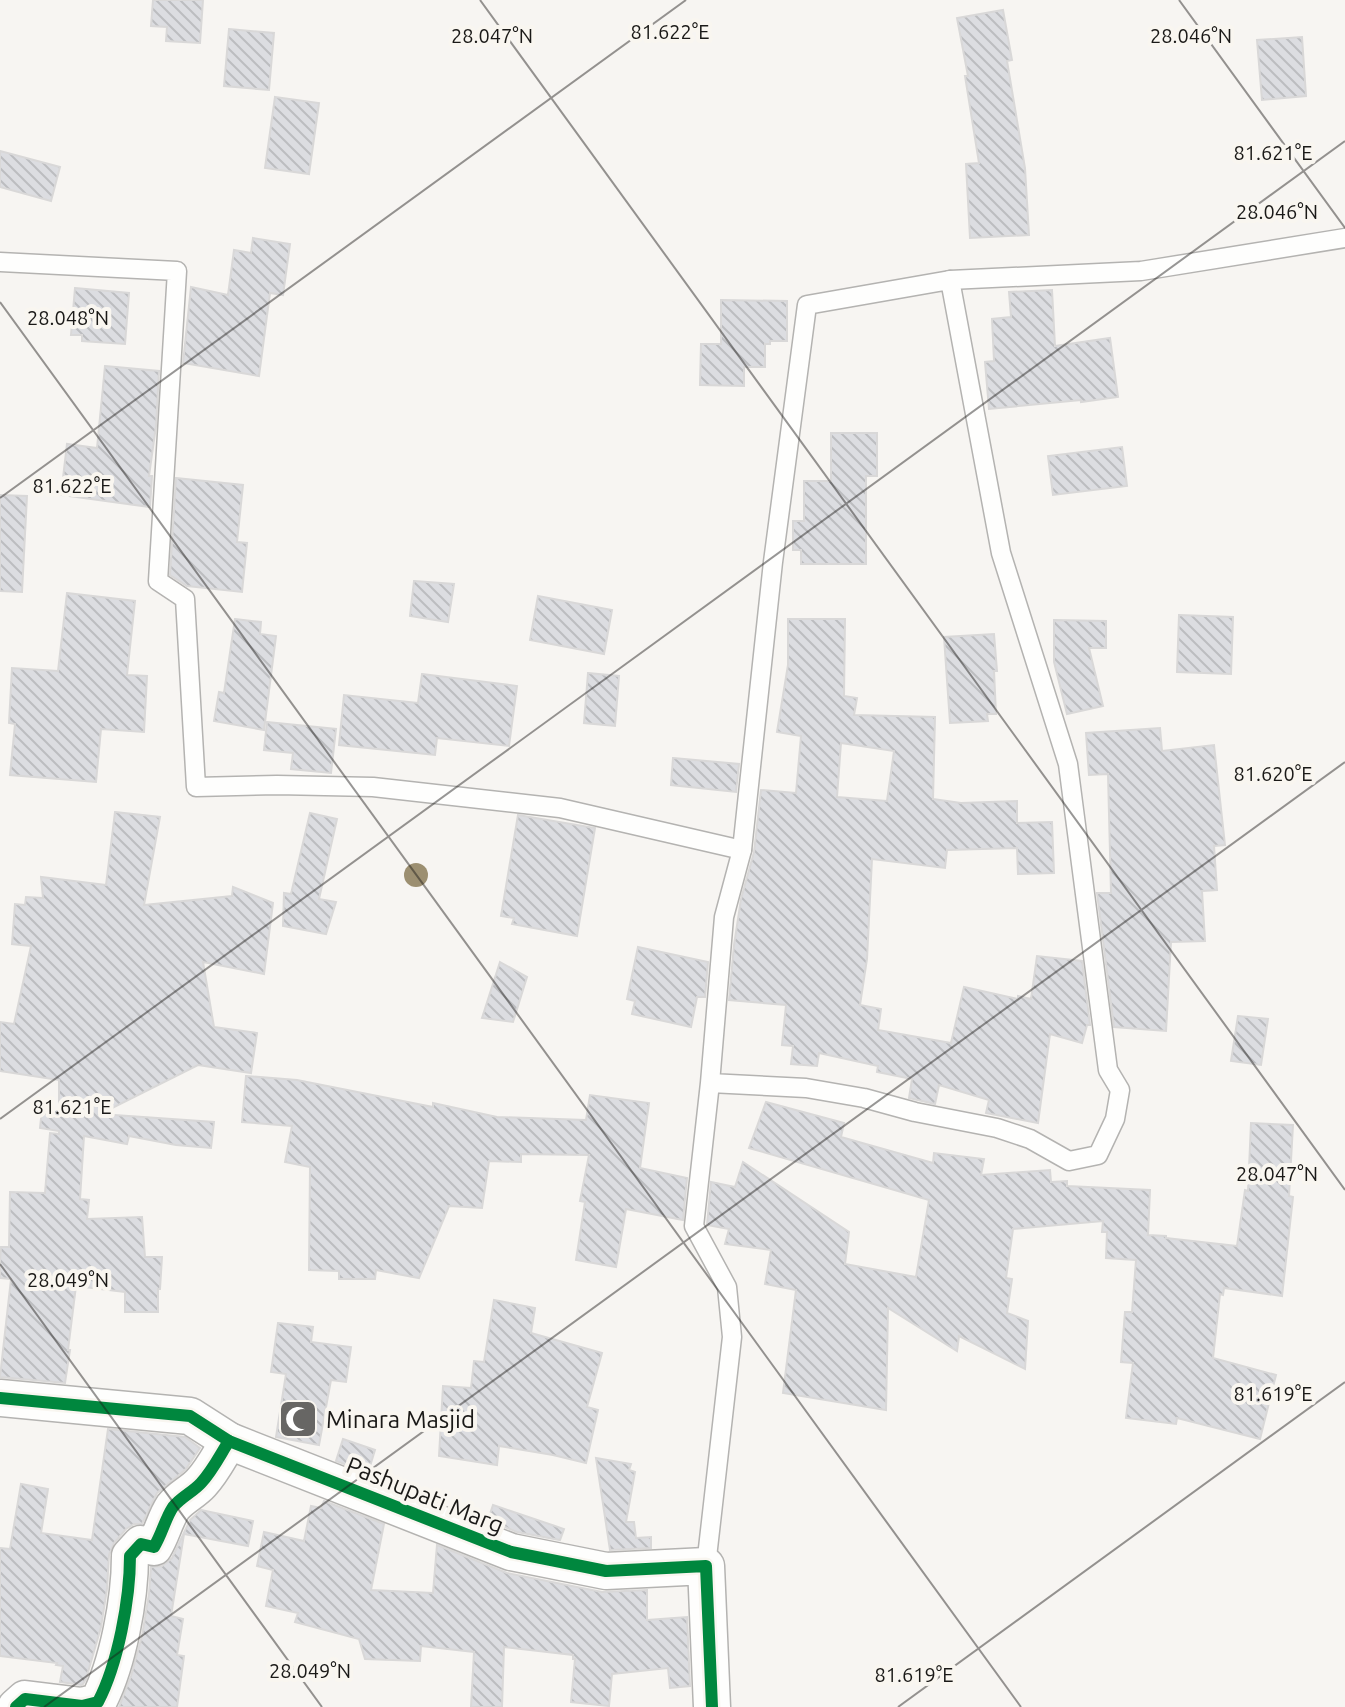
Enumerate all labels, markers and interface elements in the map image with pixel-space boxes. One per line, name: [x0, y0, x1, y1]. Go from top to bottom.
text: 81.622°E: [631, 20, 710, 43]
text: 28.047°N: [451, 24, 533, 47]
text: 28.046°N: [1150, 24, 1232, 47]
text: 81.621°E: [1234, 141, 1313, 164]
text: 28.046°N: [1236, 200, 1318, 223]
text: 28.048°N: [27, 306, 109, 329]
text: 81.622°E: [33, 474, 112, 497]
text: 81.620°E: [1234, 762, 1313, 785]
text: 81.621°E: [33, 1095, 112, 1118]
text: 28.047°N: [1236, 1162, 1318, 1185]
text: 28.049°N: [27, 1268, 109, 1291]
text: 81.619°E: [1234, 1382, 1313, 1405]
mosque icon: Minara Masjid: [277, 1398, 319, 1440]
place label: Minara Masjid: [326, 1406, 475, 1433]
street label: Pashupati Marg: [342, 1451, 508, 1539]
text: 28.049°N: [269, 1659, 351, 1682]
text: 81.619°E: [875, 1663, 954, 1686]

